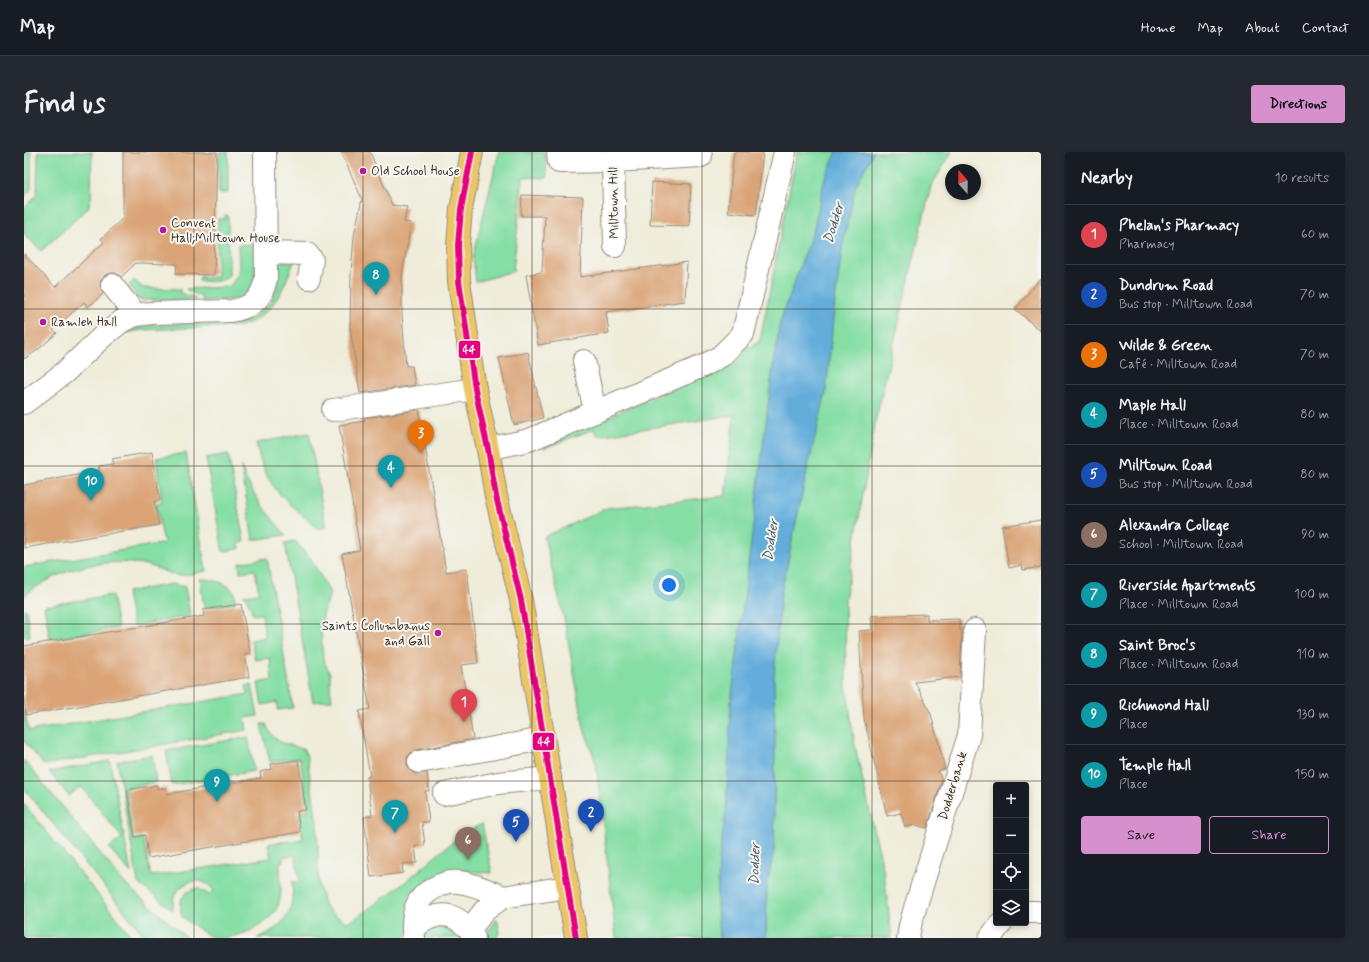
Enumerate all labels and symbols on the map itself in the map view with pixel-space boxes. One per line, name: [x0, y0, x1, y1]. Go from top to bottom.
place label: Old School House: [371, 163, 460, 180]
north arrow: [945, 164, 981, 200]
marker: Old School House: [358, 166, 368, 176]
street label: Milltown Hill: [605, 167, 623, 239]
water label: Dodder: [819, 198, 849, 246]
place label: Convent Hall;Milltown House: [171, 215, 280, 247]
marker: Convent Hall;Milltown House: [158, 225, 168, 235]
pin: 8: [363, 262, 389, 295]
place label: Ramleh Hall: [51, 314, 117, 331]
marker: Ramleh Hall: [38, 317, 48, 327]
line badge: 44: [458, 340, 481, 359]
text: 44: [462, 343, 476, 357]
pin: 3: [408, 420, 434, 453]
pin: 4: [378, 455, 404, 488]
pin: 10: [78, 468, 104, 501]
water label: Dodder: [759, 516, 784, 562]
your location: [659, 575, 679, 595]
place label: Saints Collumbanus and Gall: [322, 618, 430, 650]
marker: Saints Collumbanus and Gall: [433, 628, 443, 638]
pin: 1: [451, 689, 477, 722]
line badge: 44: [532, 732, 555, 751]
text: 44: [537, 735, 551, 749]
street label: Dodderbank: [934, 749, 972, 823]
pin: 9: [204, 769, 230, 802]
pin: 2: [578, 799, 604, 832]
pin: 7: [382, 800, 408, 833]
pin: 5: [503, 809, 529, 842]
pin: 6: [455, 827, 481, 860]
water label: Dodder: [745, 841, 765, 885]

